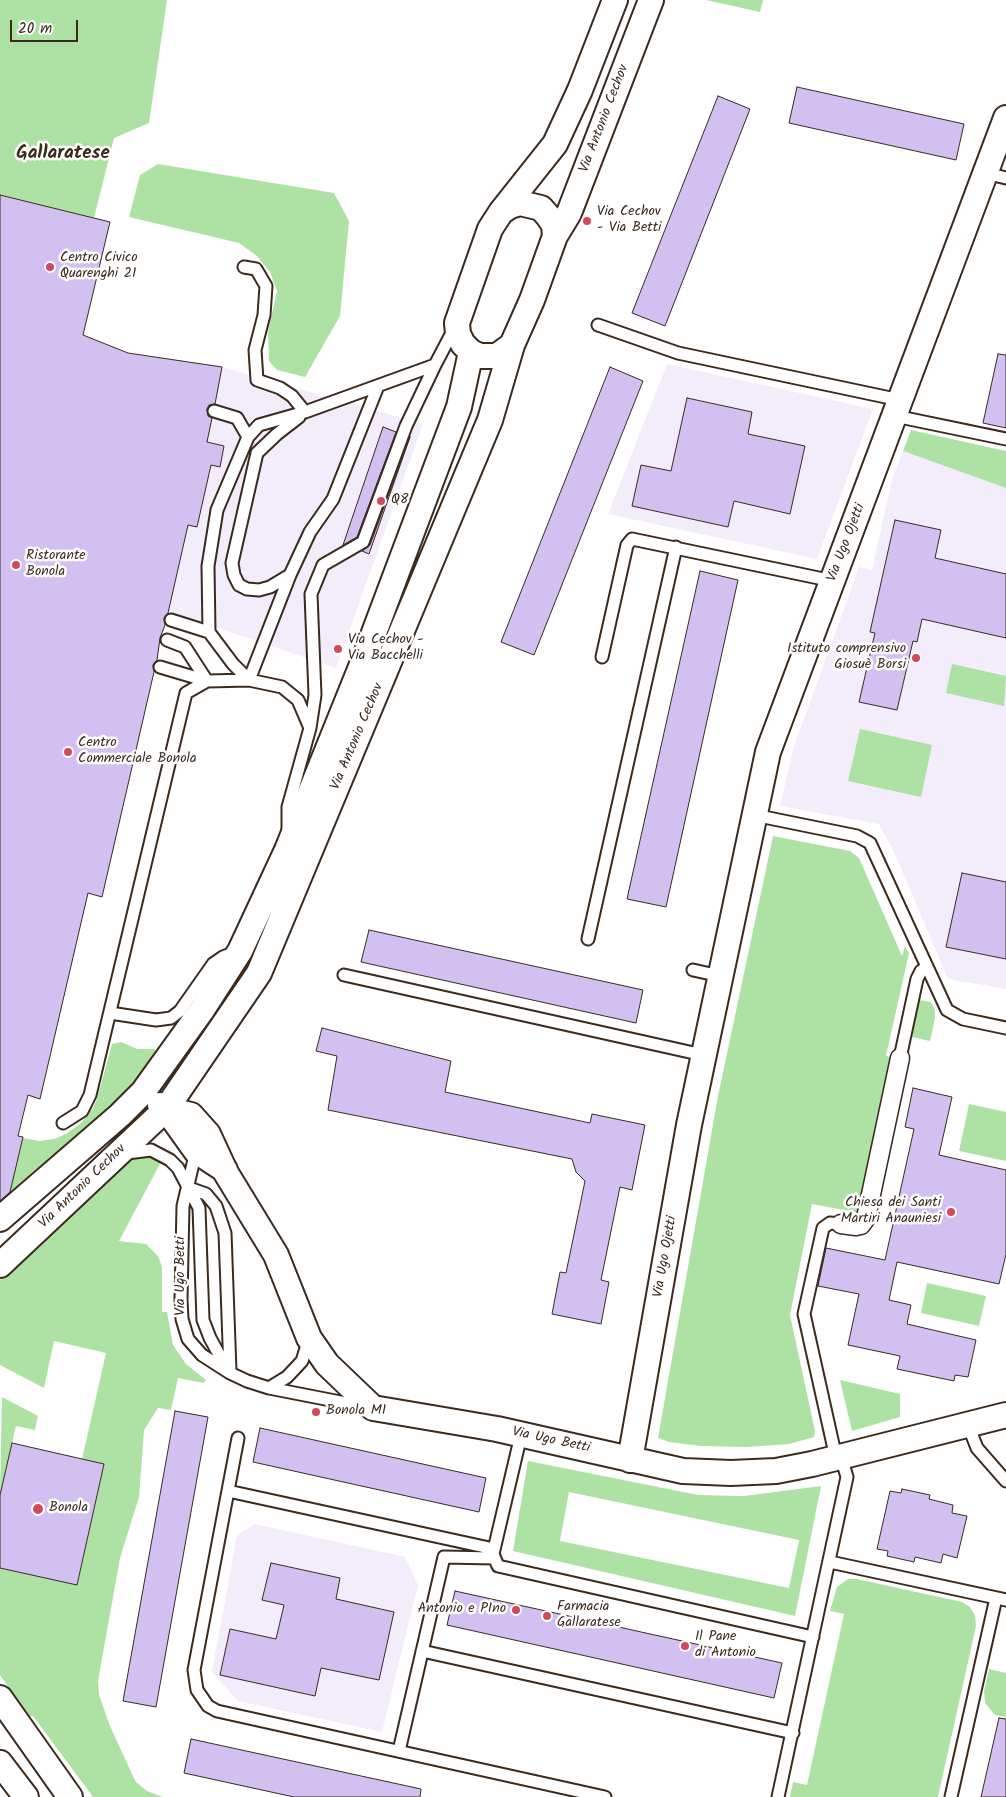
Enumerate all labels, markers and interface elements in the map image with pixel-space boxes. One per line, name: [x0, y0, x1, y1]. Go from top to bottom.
scale bar: [12, 10, 80, 42]
text: 20 m: [18, 17, 52, 41]
street label: Via Antonio Cechov: [577, 63, 633, 175]
district label: Gallaratese: [16, 144, 110, 166]
place label: Via Cechov - Via Betti: [597, 205, 661, 238]
marker: Via Cechov - Via Betti: [581, 215, 593, 227]
place label: Centro Civico Quarenghi 21: [60, 251, 138, 284]
marker: Centro Civico Quarenghi 21: [44, 261, 56, 273]
place label: Q8: [391, 493, 408, 509]
marker: Q8: [375, 495, 387, 507]
street label: Via Ugo Ojetti: [824, 501, 870, 585]
place label: Ristorante Bonola: [26, 549, 86, 582]
marker: Ristorante Bonola: [10, 559, 22, 571]
place label: Via Cechov - Via Bacchelli: [348, 633, 424, 666]
place label: Istituto comprensivo Giosuè Borsi: [787, 642, 906, 674]
marker: Via Cechov - Via Bacchelli: [332, 643, 344, 655]
marker: Istituto comprensivo Giosuè Borsi: [910, 652, 922, 664]
street label: Via Antonio Cechov: [328, 681, 388, 793]
place label: Centro Commerciale Bonola: [78, 736, 196, 769]
marker: Centro Commerciale Bonola: [62, 746, 74, 758]
street label: Via Antonio Cechov: [36, 1141, 130, 1233]
place label: Chiesa dei Santi Martiri Anauniesi: [841, 1196, 941, 1228]
marker: Chiesa dei Santi Martiri Anauniesi: [945, 1206, 957, 1218]
street label: Via Ugo Ojetti: [651, 1215, 681, 1299]
street label: Via Ugo Betti: [174, 1236, 190, 1316]
place label: Bonola M1: [326, 1404, 386, 1420]
marker: Bonola M1: [310, 1406, 322, 1418]
street label: Via Ugo Betti: [510, 1425, 592, 1457]
place label: Bonola: [49, 1501, 88, 1517]
marker: Bonola: [31, 1502, 45, 1516]
place label: Farmacia Gallaratese: [557, 1600, 621, 1632]
place label: Antonio e PIno: [418, 1602, 506, 1618]
marker: Antonio e PIno: [510, 1604, 522, 1616]
marker: Farmacia Gallaratese: [541, 1610, 553, 1622]
place label: Il Pane di Antonio: [695, 1630, 756, 1662]
marker: Il Pane di Antonio: [679, 1640, 691, 1652]

